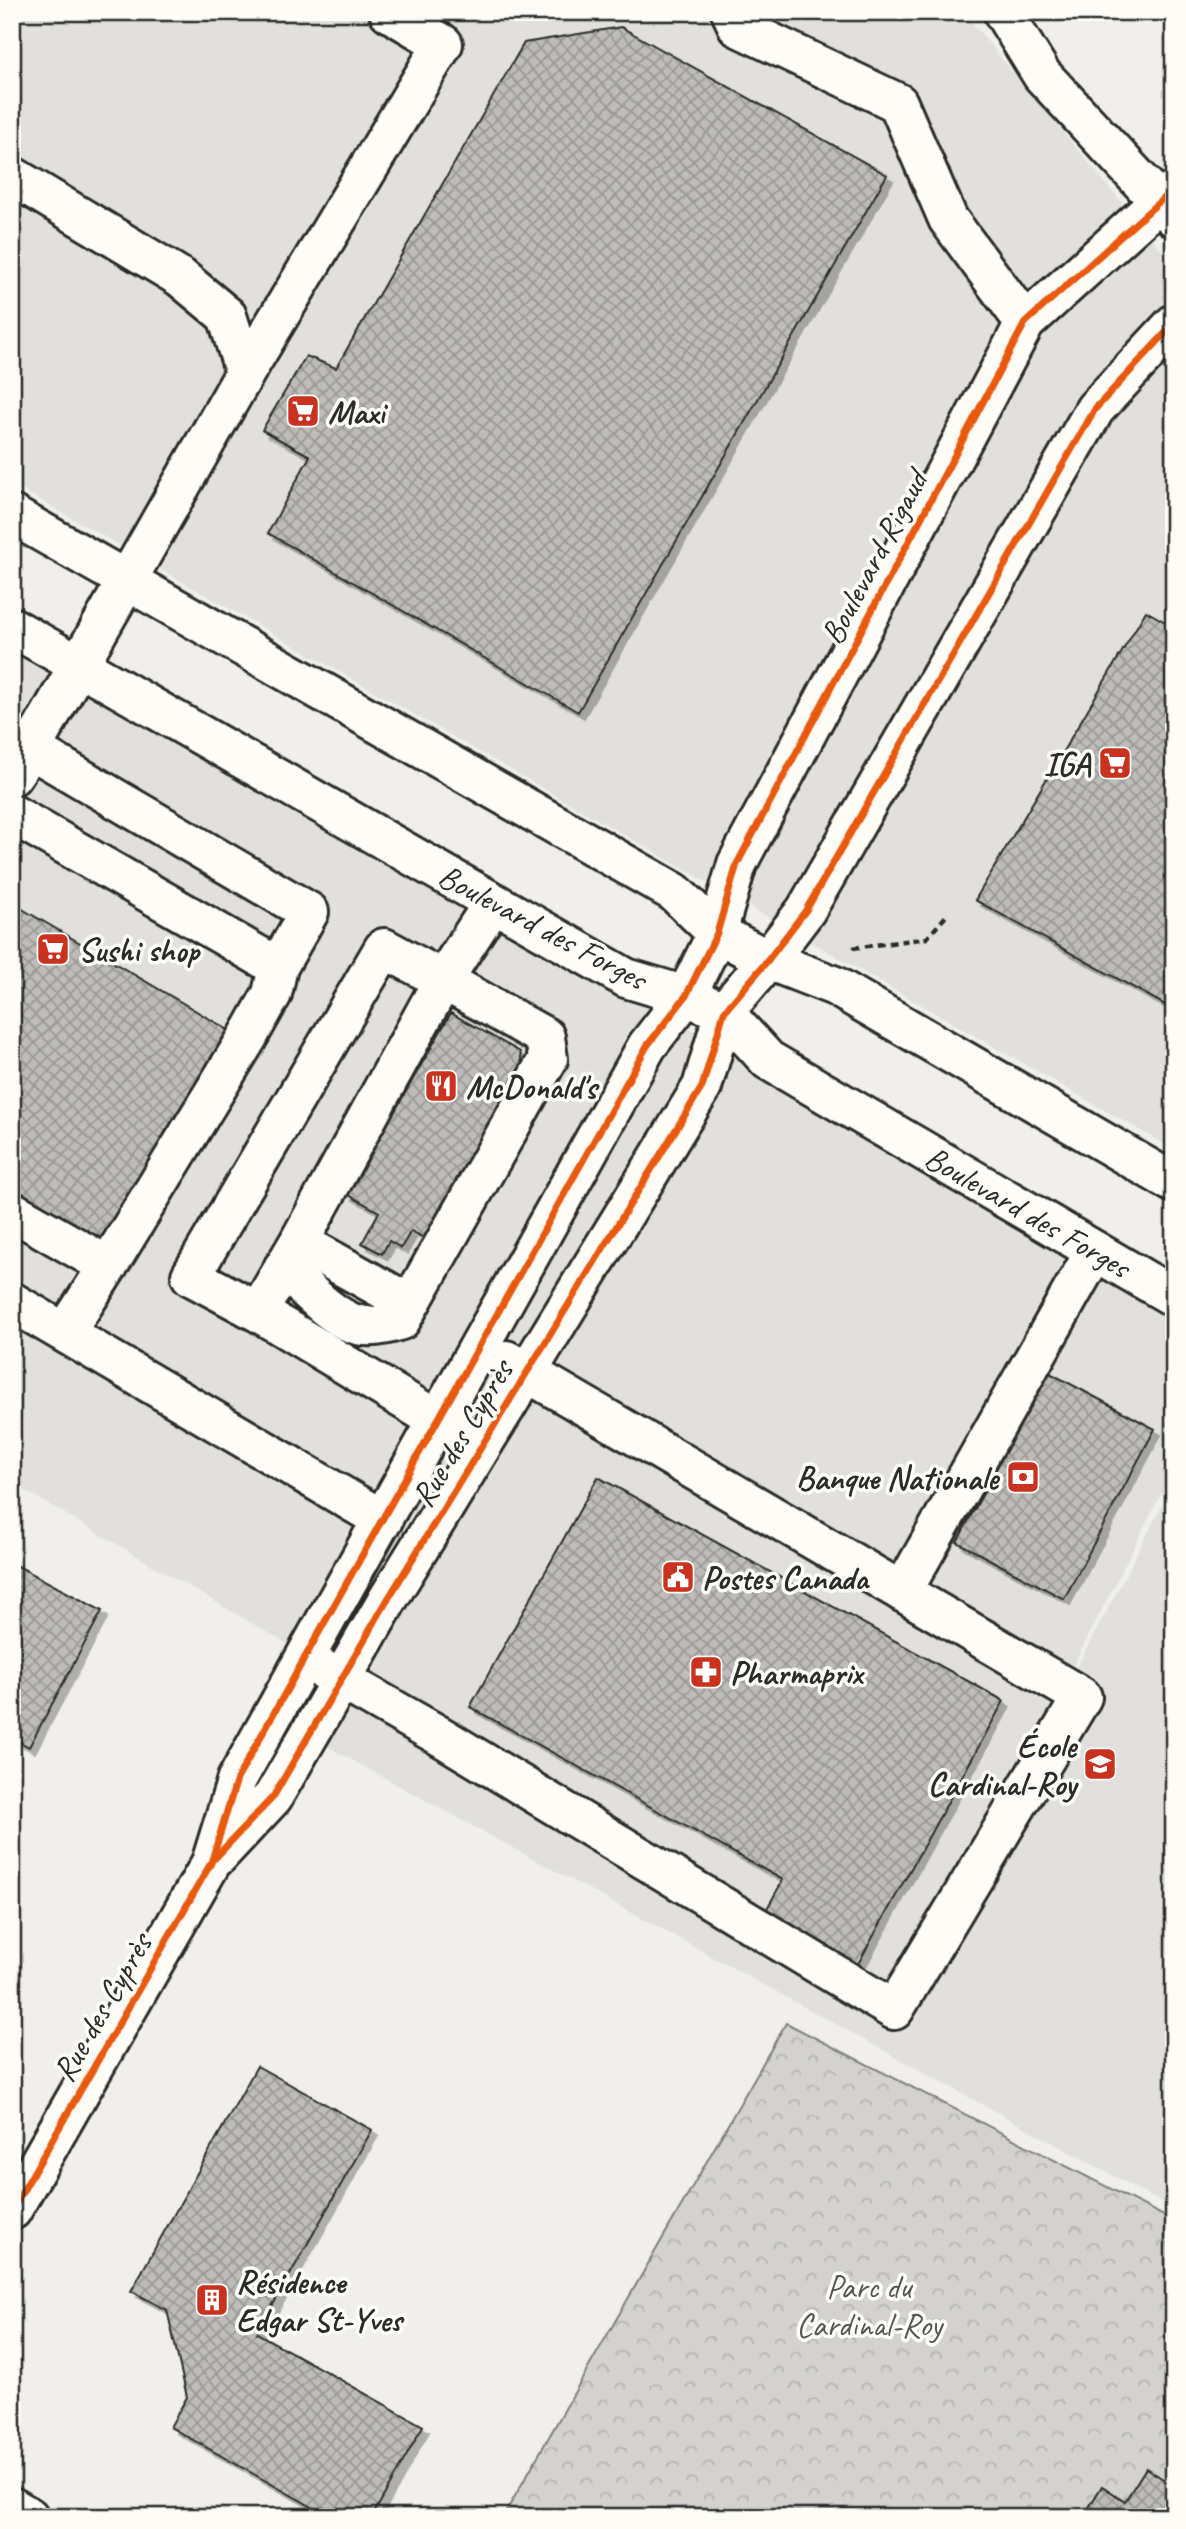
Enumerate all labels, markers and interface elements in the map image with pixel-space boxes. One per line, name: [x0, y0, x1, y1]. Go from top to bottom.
place label: Maxi: [328, 391, 389, 433]
supermarket icon: Maxi: [284, 392, 322, 430]
street label: Boulevard Rigaud: [811, 459, 939, 651]
place label: IGA: [1044, 743, 1092, 785]
supermarket icon: IGA: [1096, 744, 1134, 782]
street label: Boulevard des Forges: [431, 854, 656, 1001]
place label: Sushi shop: [78, 929, 201, 971]
supermarket icon: Sushi shop: [34, 930, 72, 968]
place label: McDonald's: [466, 1066, 600, 1108]
restaurant icon: McDonald's: [422, 1067, 460, 1105]
street label: Boulevard des Forges: [918, 1136, 1140, 1289]
street label: Rue des Cyprès: [402, 1350, 523, 1515]
place label: Banque Nationale: [796, 1457, 1001, 1499]
bank icon: Banque Nationale: [1004, 1458, 1042, 1496]
place label: Postes Canada: [702, 1557, 870, 1599]
public building icon: Postes Canada: [659, 1558, 697, 1596]
place label: Pharmaprix: [730, 1652, 865, 1694]
pharmacy icon: Pharmaprix: [687, 1653, 725, 1691]
place label: École Cardinal-Roy: [928, 1725, 1079, 1805]
school or university icon: École Cardinal-Roy: [1081, 1745, 1119, 1783]
street label: Rue des Cyprès: [43, 1924, 162, 2089]
place label: Résidence Edgar St-Yves: [236, 2261, 405, 2341]
park label: Parc du Cardinal-Roy: [796, 2266, 945, 2346]
building icon: Résidence Edgar St-Yves: [193, 2281, 231, 2319]

